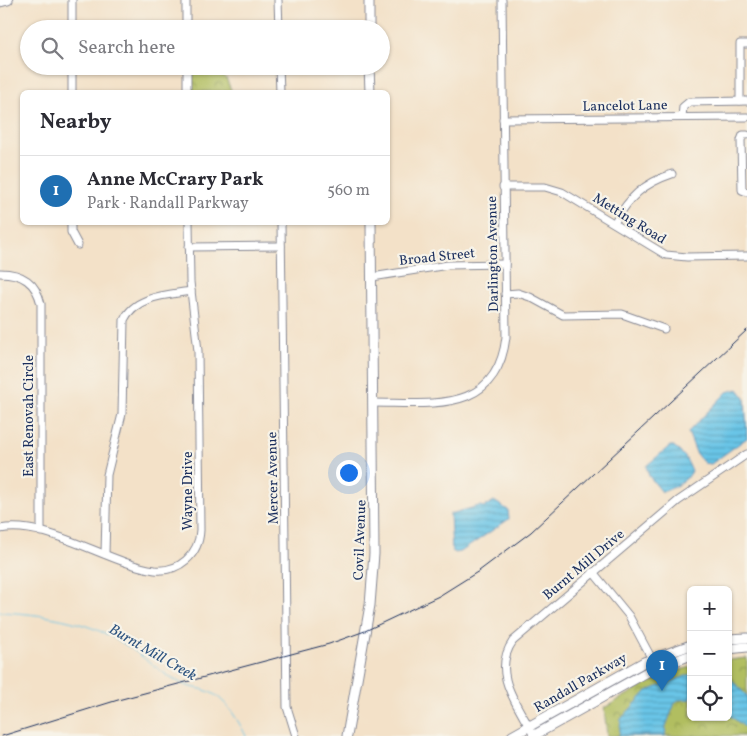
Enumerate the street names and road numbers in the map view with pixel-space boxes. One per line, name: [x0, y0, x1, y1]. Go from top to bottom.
street label: Lancelot Lane: [582, 96, 668, 117]
street label: Metting Road: [589, 189, 670, 249]
street label: Darlington Avenue: [483, 195, 504, 312]
street label: Broad Street: [398, 244, 476, 271]
street label: East Renovah Circle: [20, 355, 39, 477]
street label: Mercer Avenue: [263, 431, 284, 524]
street label: Wayne Drive: [179, 451, 198, 531]
street label: Covil Avenue: [350, 499, 371, 581]
street label: Burnt Mill Drive: [539, 525, 629, 605]
street label: Randall Parkway: [531, 649, 631, 718]

